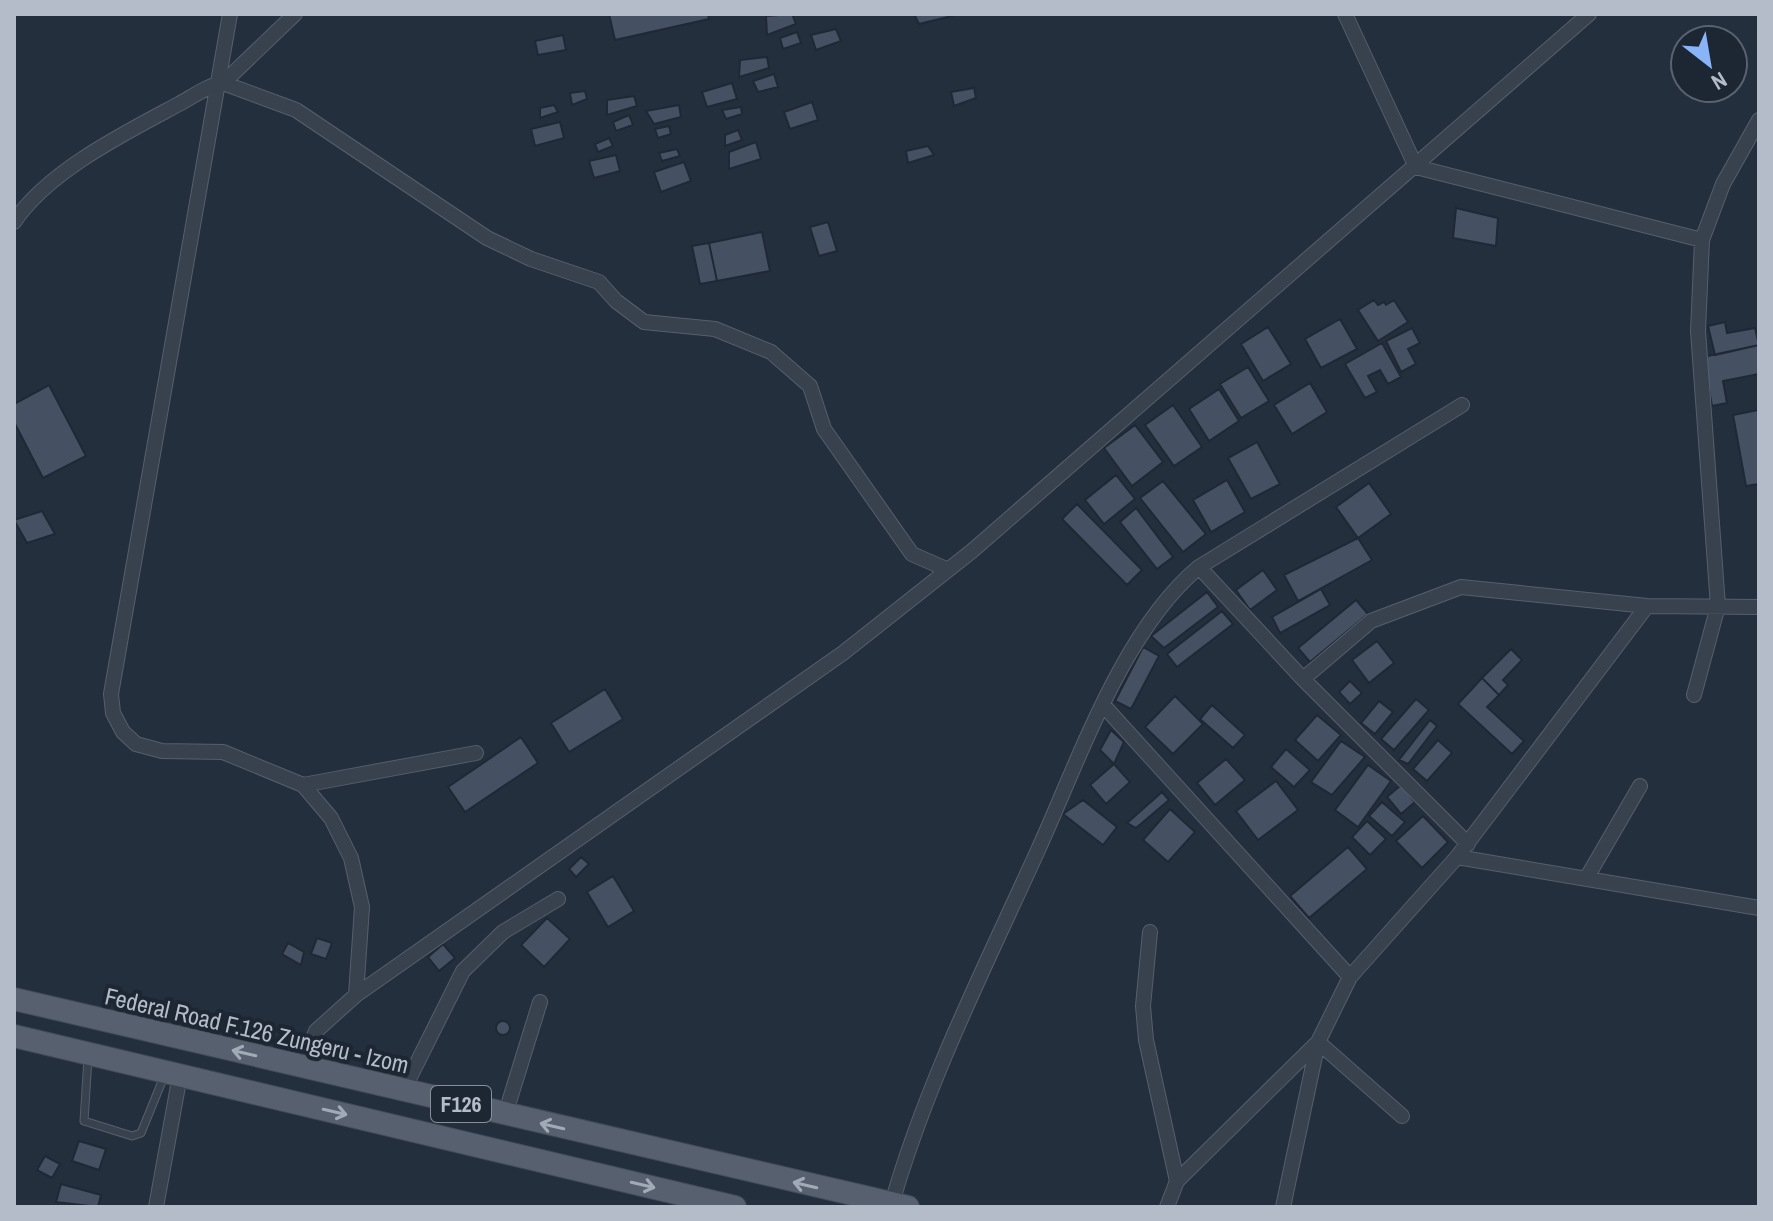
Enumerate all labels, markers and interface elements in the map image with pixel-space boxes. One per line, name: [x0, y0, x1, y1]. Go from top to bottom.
north arrow: [1669, 24, 1749, 104]
text: N: [1706, 65, 1733, 97]
street label: Federal Road F.126 Zungeru - Izom: [102, 979, 412, 1081]
one-way arrow: [232, 1045, 257, 1060]
road number: F126: [431, 1086, 491, 1122]
one-way arrow: [322, 1105, 348, 1120]
one-way arrow: [539, 1118, 565, 1133]
one-way arrow: [792, 1177, 818, 1192]
one-way arrow: [629, 1178, 655, 1193]

